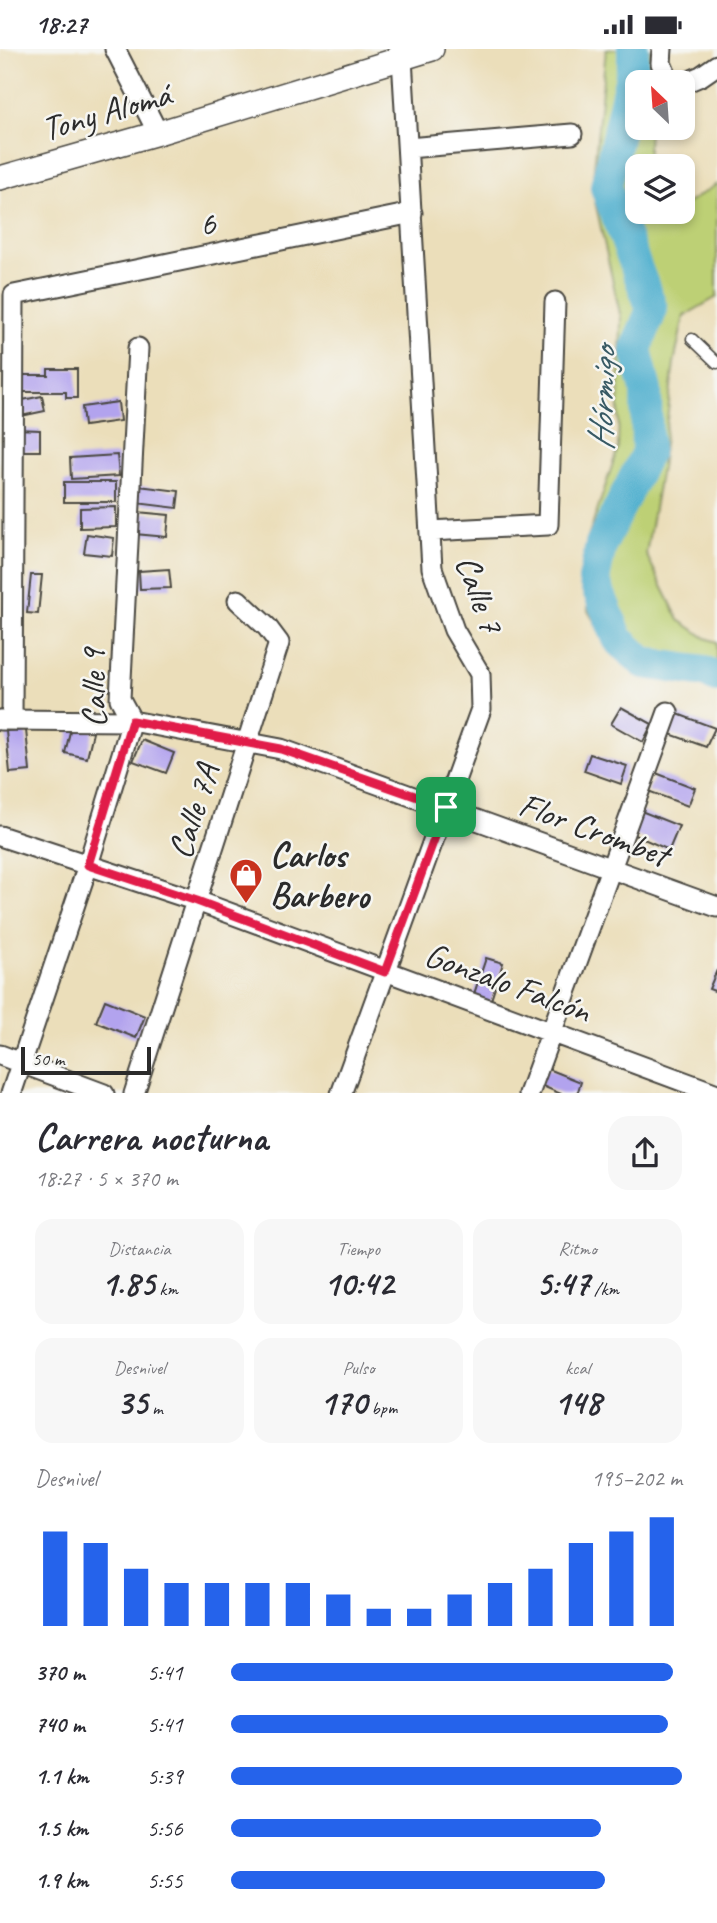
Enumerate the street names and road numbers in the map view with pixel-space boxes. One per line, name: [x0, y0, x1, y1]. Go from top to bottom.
street label: Tony Alomá: [36, 71, 179, 151]
street label: 6: [195, 200, 221, 247]
street label: Calle 7: [445, 549, 515, 641]
street label: Calle 9: [70, 645, 117, 728]
street label: Calle 7A: [157, 757, 230, 864]
street label: Flor Crombet: [513, 782, 679, 879]
street label: Gonzalo Falcón: [419, 932, 598, 1034]

